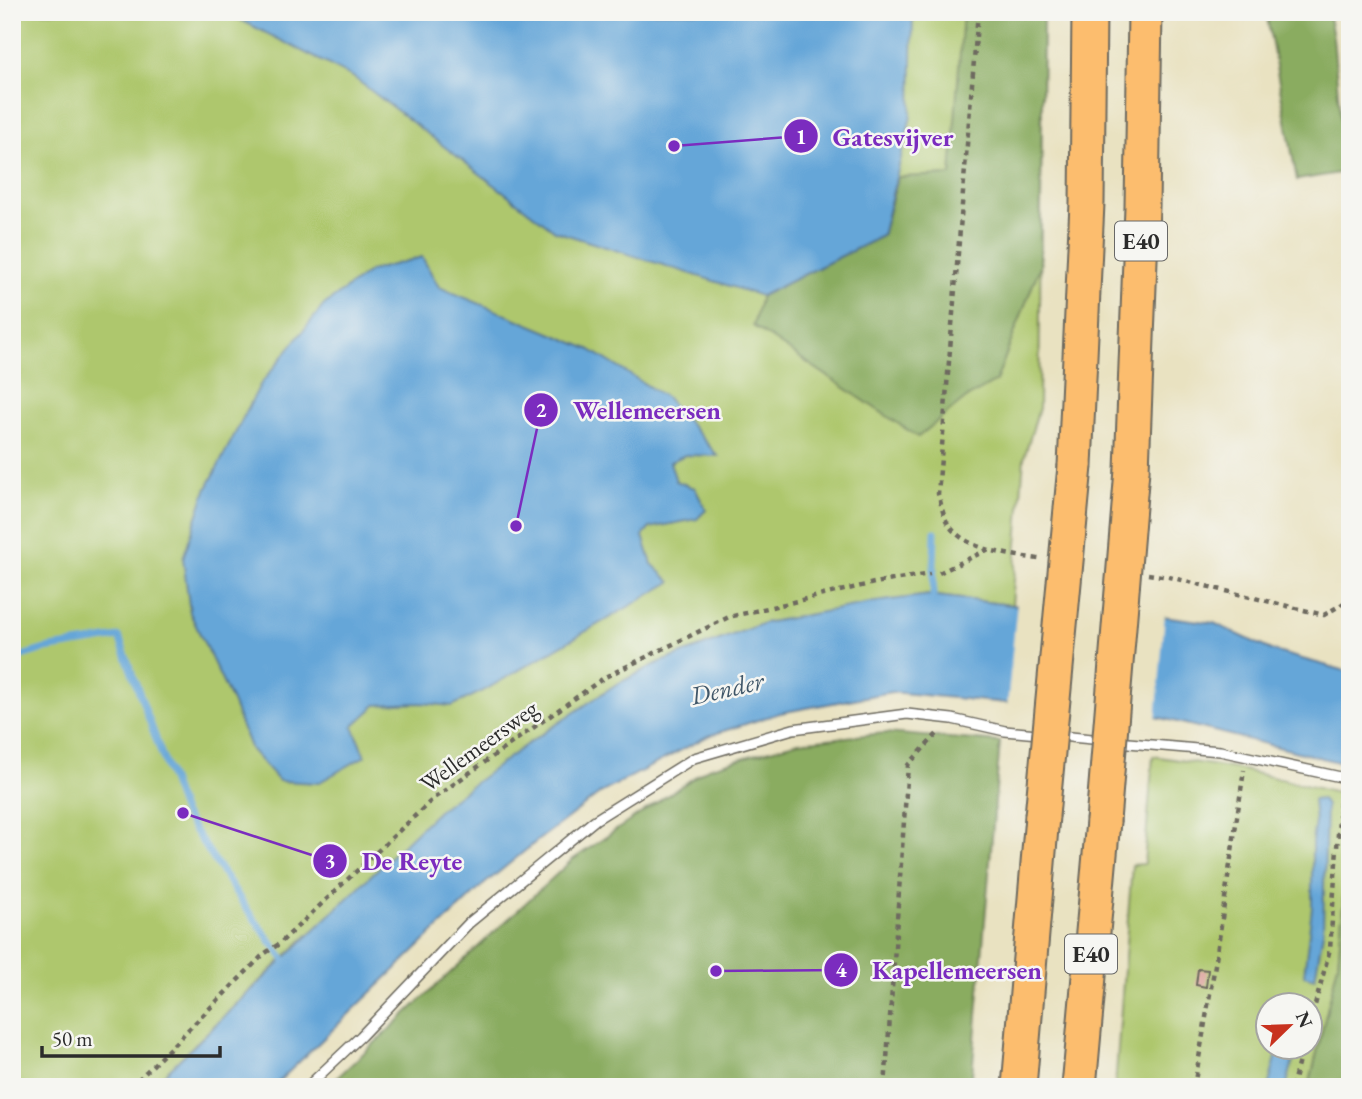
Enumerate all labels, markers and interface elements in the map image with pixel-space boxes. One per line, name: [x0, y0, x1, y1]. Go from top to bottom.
callout: Gatesvijver: [784, 113, 968, 160]
text: Gatesvijver: [833, 120, 954, 154]
text: 1: [795, 123, 807, 150]
road number: E40: [1115, 222, 1167, 260]
callout: Wellemeersen: [524, 386, 735, 433]
text: Wellemeersen: [573, 393, 721, 427]
text: 2: [535, 396, 547, 423]
water label: Dender: [686, 663, 768, 713]
street label: Wellemeersweg: [414, 692, 544, 799]
callout: De Reyte: [313, 837, 477, 884]
text: De Reyte: [362, 844, 462, 878]
text: 3: [324, 847, 336, 874]
road number: E40: [1065, 934, 1117, 973]
callout: Kapellemeersen: [823, 946, 1056, 993]
text: Kapellemeersen: [872, 953, 1042, 987]
text: 4: [835, 956, 847, 983]
north arrow: [1254, 990, 1324, 1060]
text: N: [1290, 1008, 1319, 1032]
scale bar: [42, 1015, 220, 1059]
text: 50 m: [52, 1025, 93, 1052]

